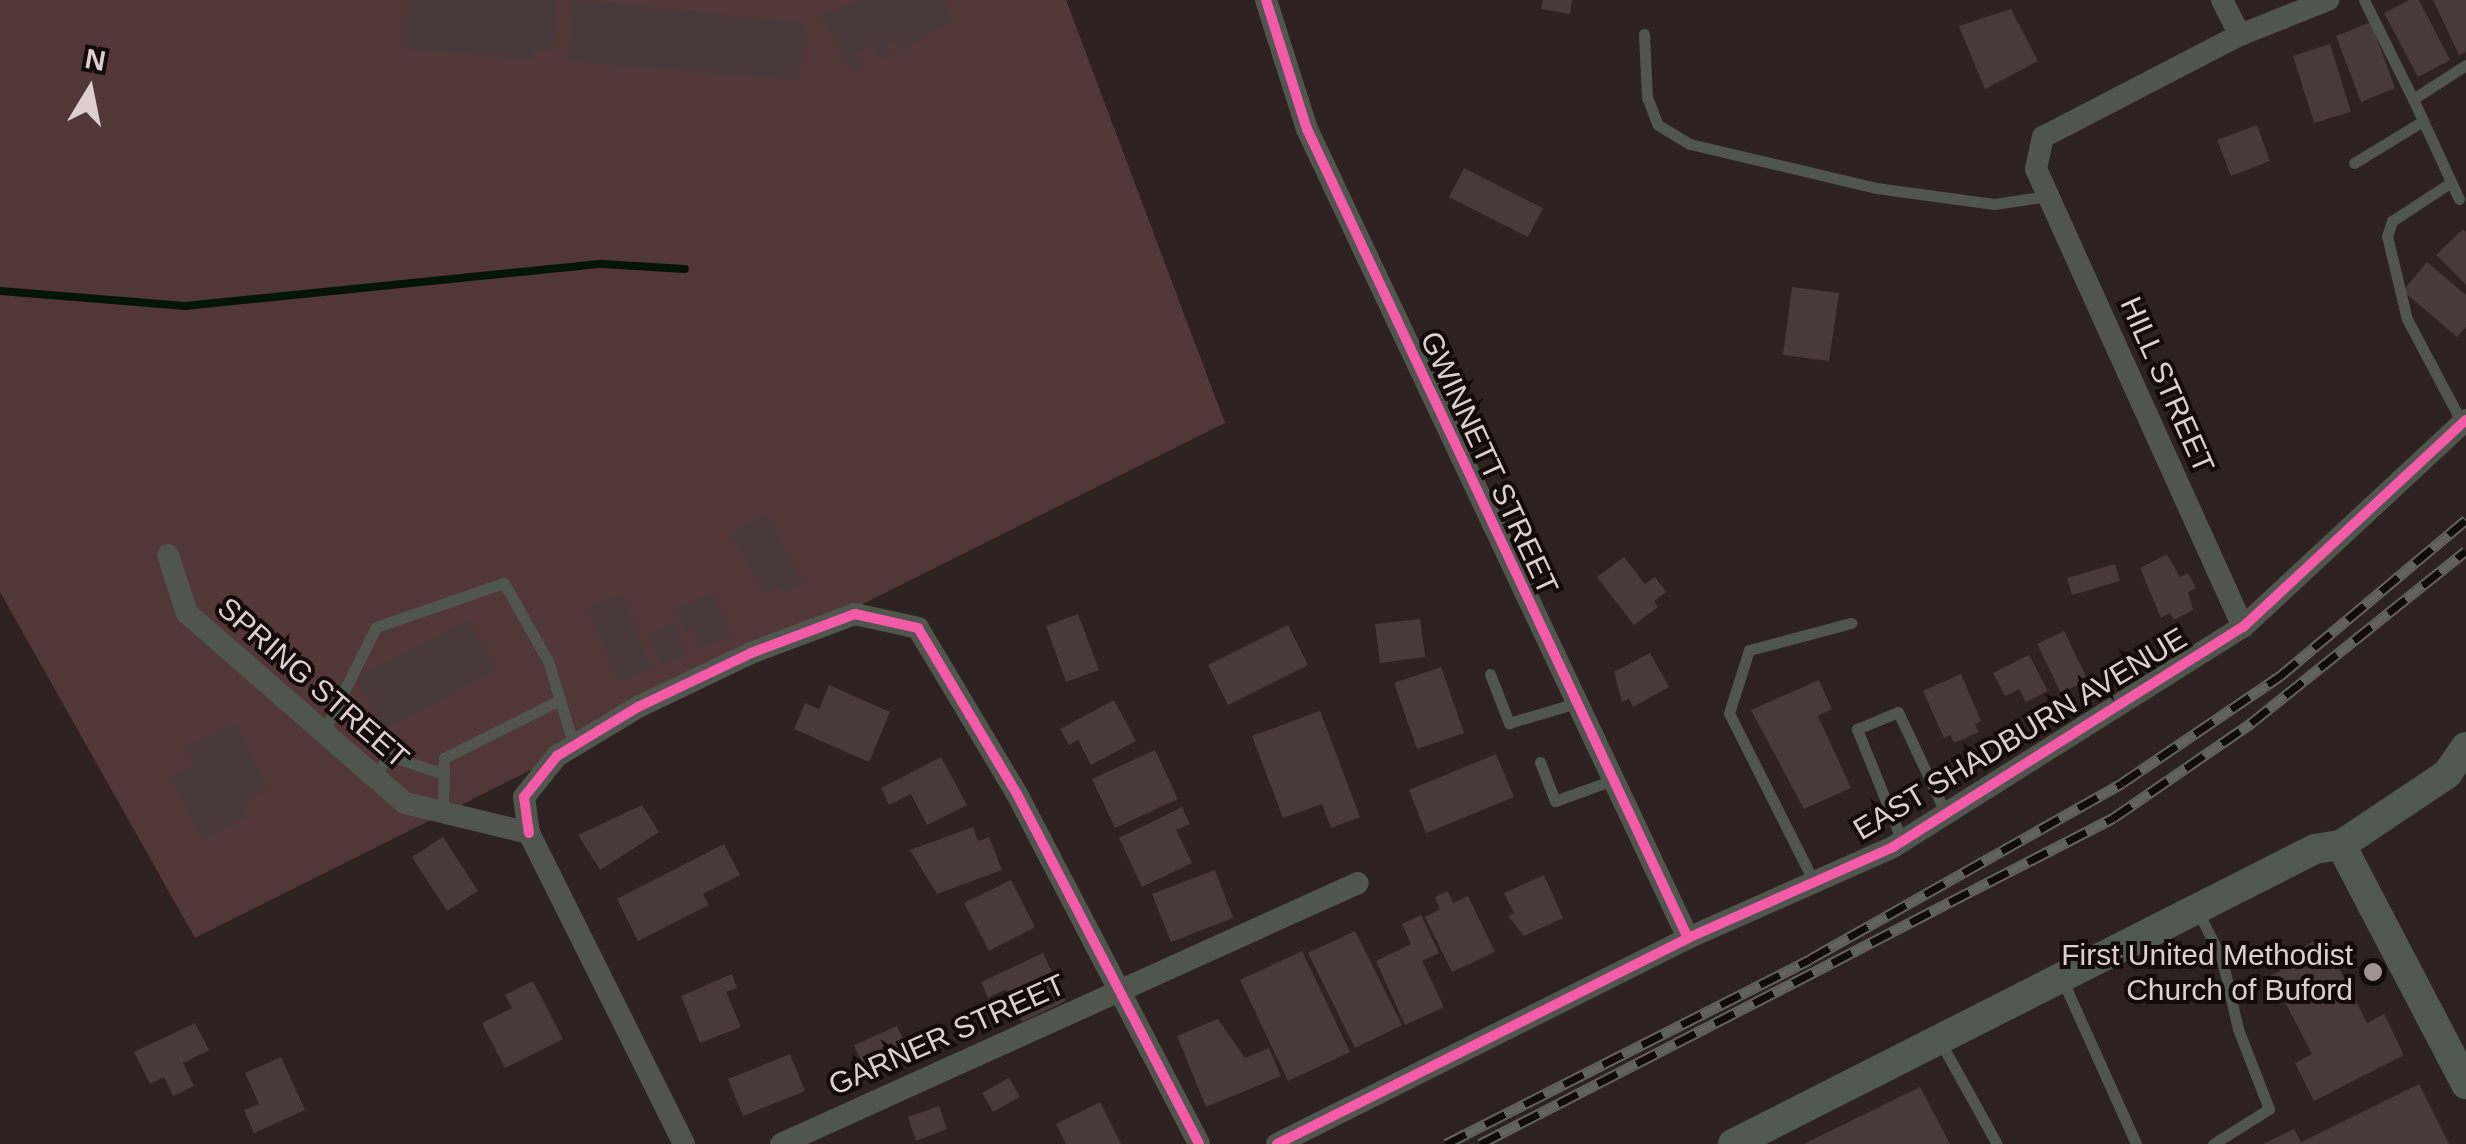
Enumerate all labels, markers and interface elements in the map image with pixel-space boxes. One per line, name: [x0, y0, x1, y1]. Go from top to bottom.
north arrow: [40, 40, 140, 140]
text: N: [83, 43, 108, 77]
street label: HILL STREET: [2112, 291, 2222, 479]
street label: GWINNETT STREET: [1412, 325, 1566, 601]
street label: SPRING STREET: [210, 590, 416, 776]
street label: EAST SHADBURN AVENUE: [1846, 620, 2194, 848]
place label: First United Methodist Church of Buford: [2061, 937, 2353, 1008]
marker: First United Methodist Church of Buford: [2362, 961, 2384, 983]
street label: GARNER STREET: [823, 967, 1071, 1103]

